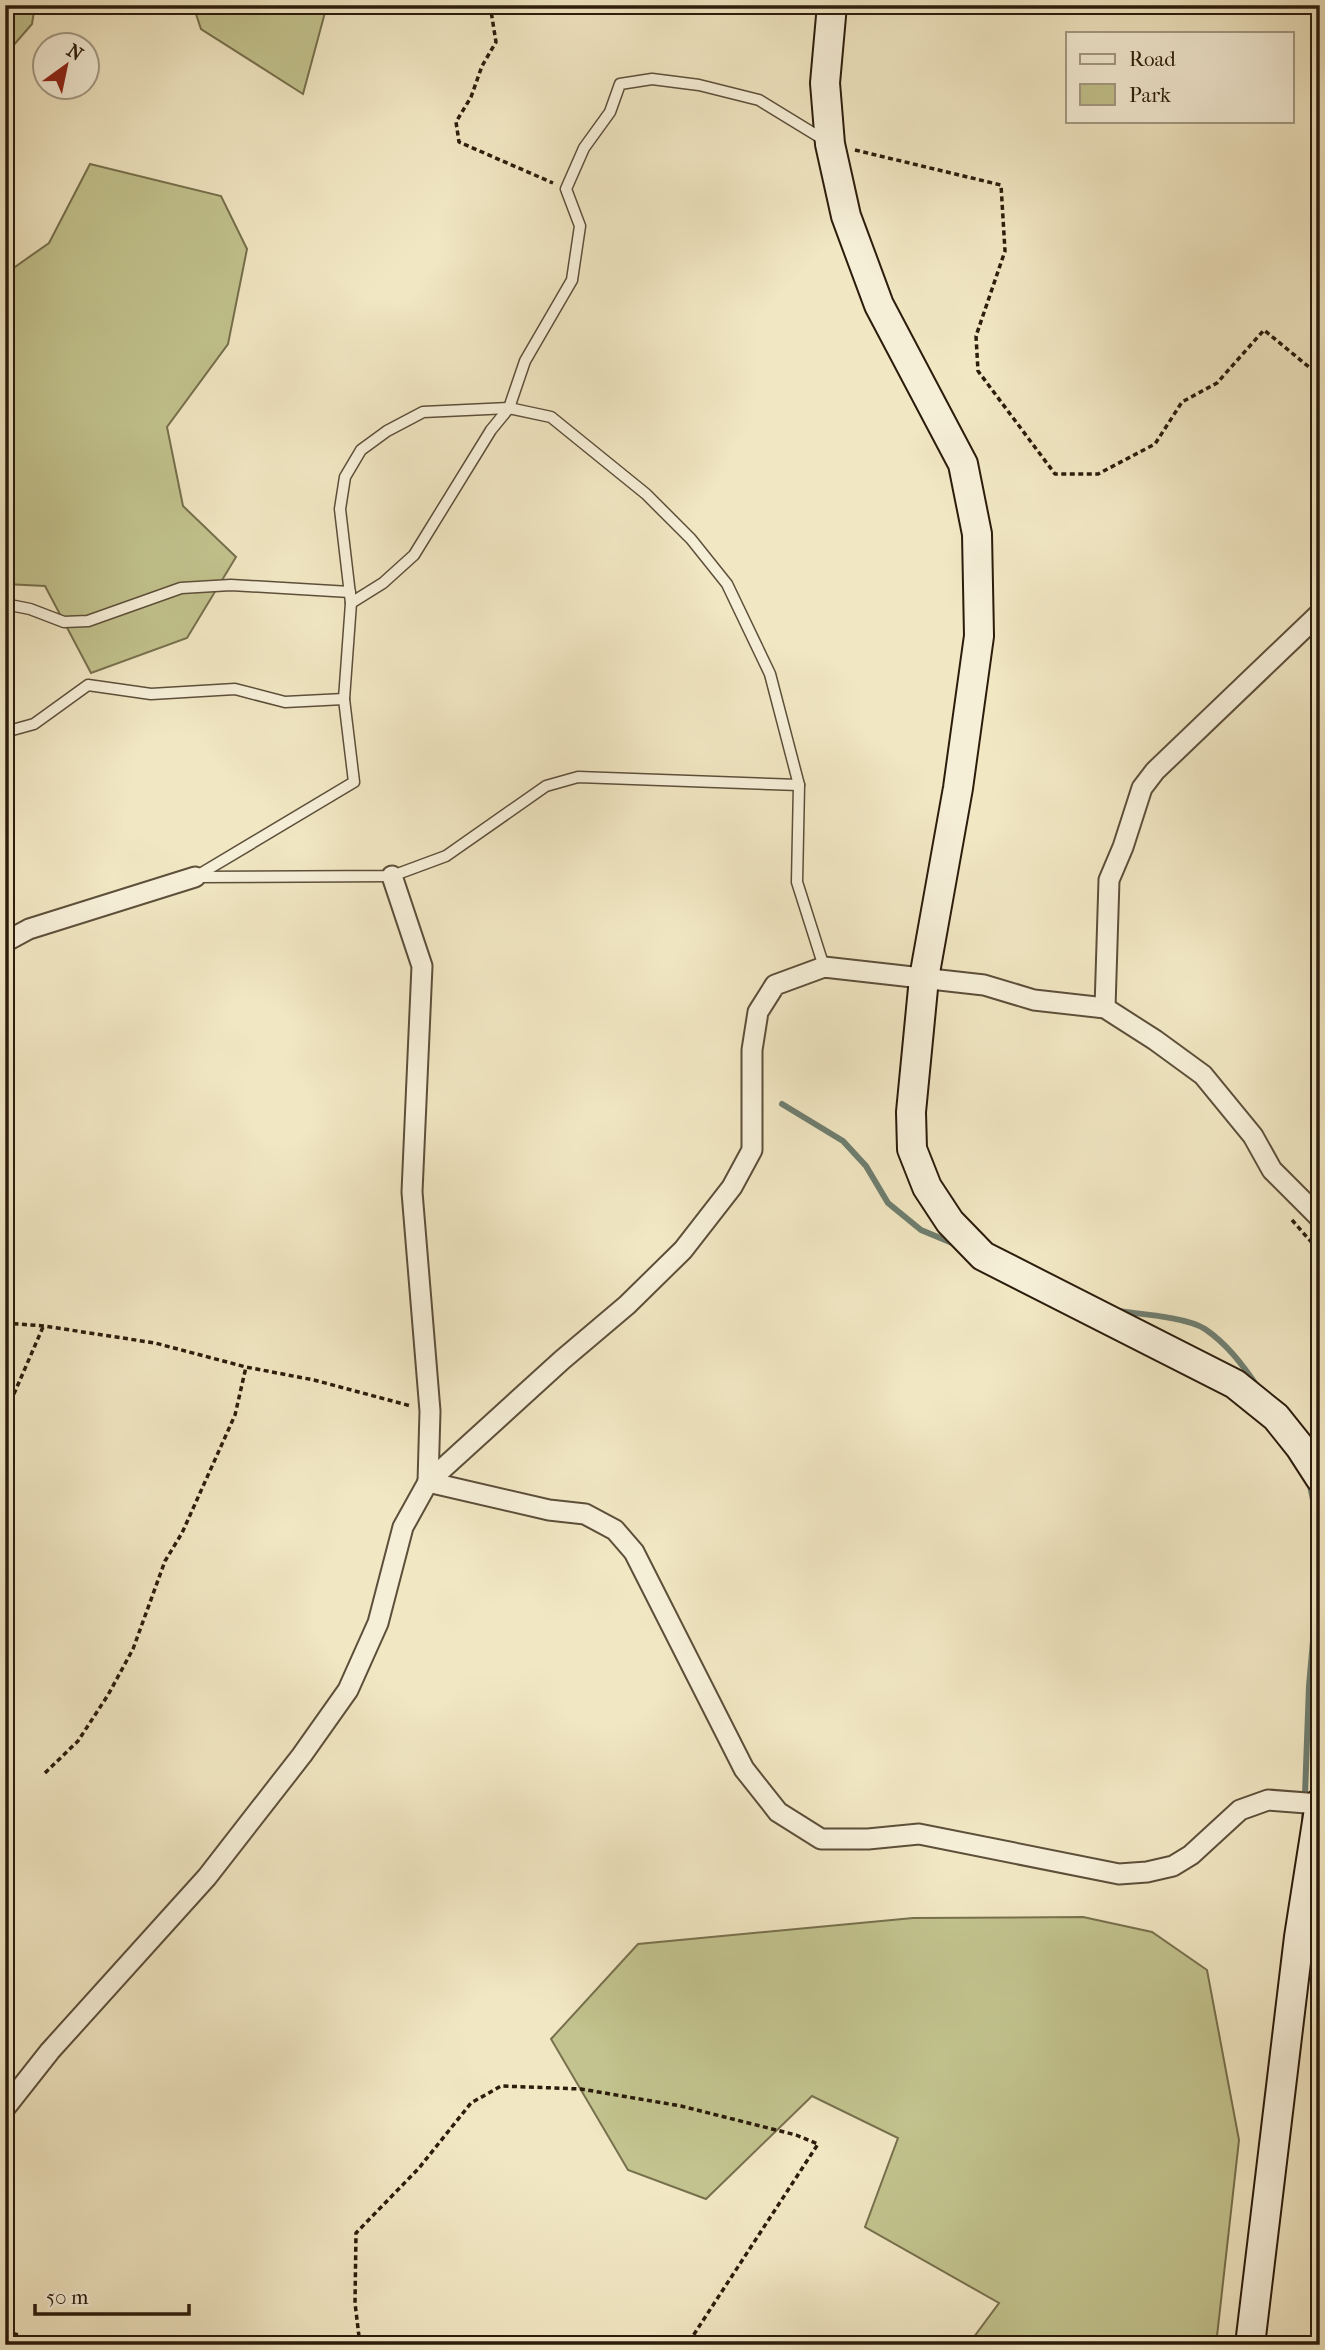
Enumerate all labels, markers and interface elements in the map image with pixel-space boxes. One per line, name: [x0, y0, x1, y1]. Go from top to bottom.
north arrow: [32, 32, 102, 102]
legend: [1066, 32, 1294, 122]
text: N: [63, 39, 87, 66]
text: Road: [1129, 47, 1176, 71]
text: Park: [1129, 83, 1171, 107]
scale bar: [35, 2273, 189, 2317]
text: 50 m: [46, 2285, 89, 2309]

